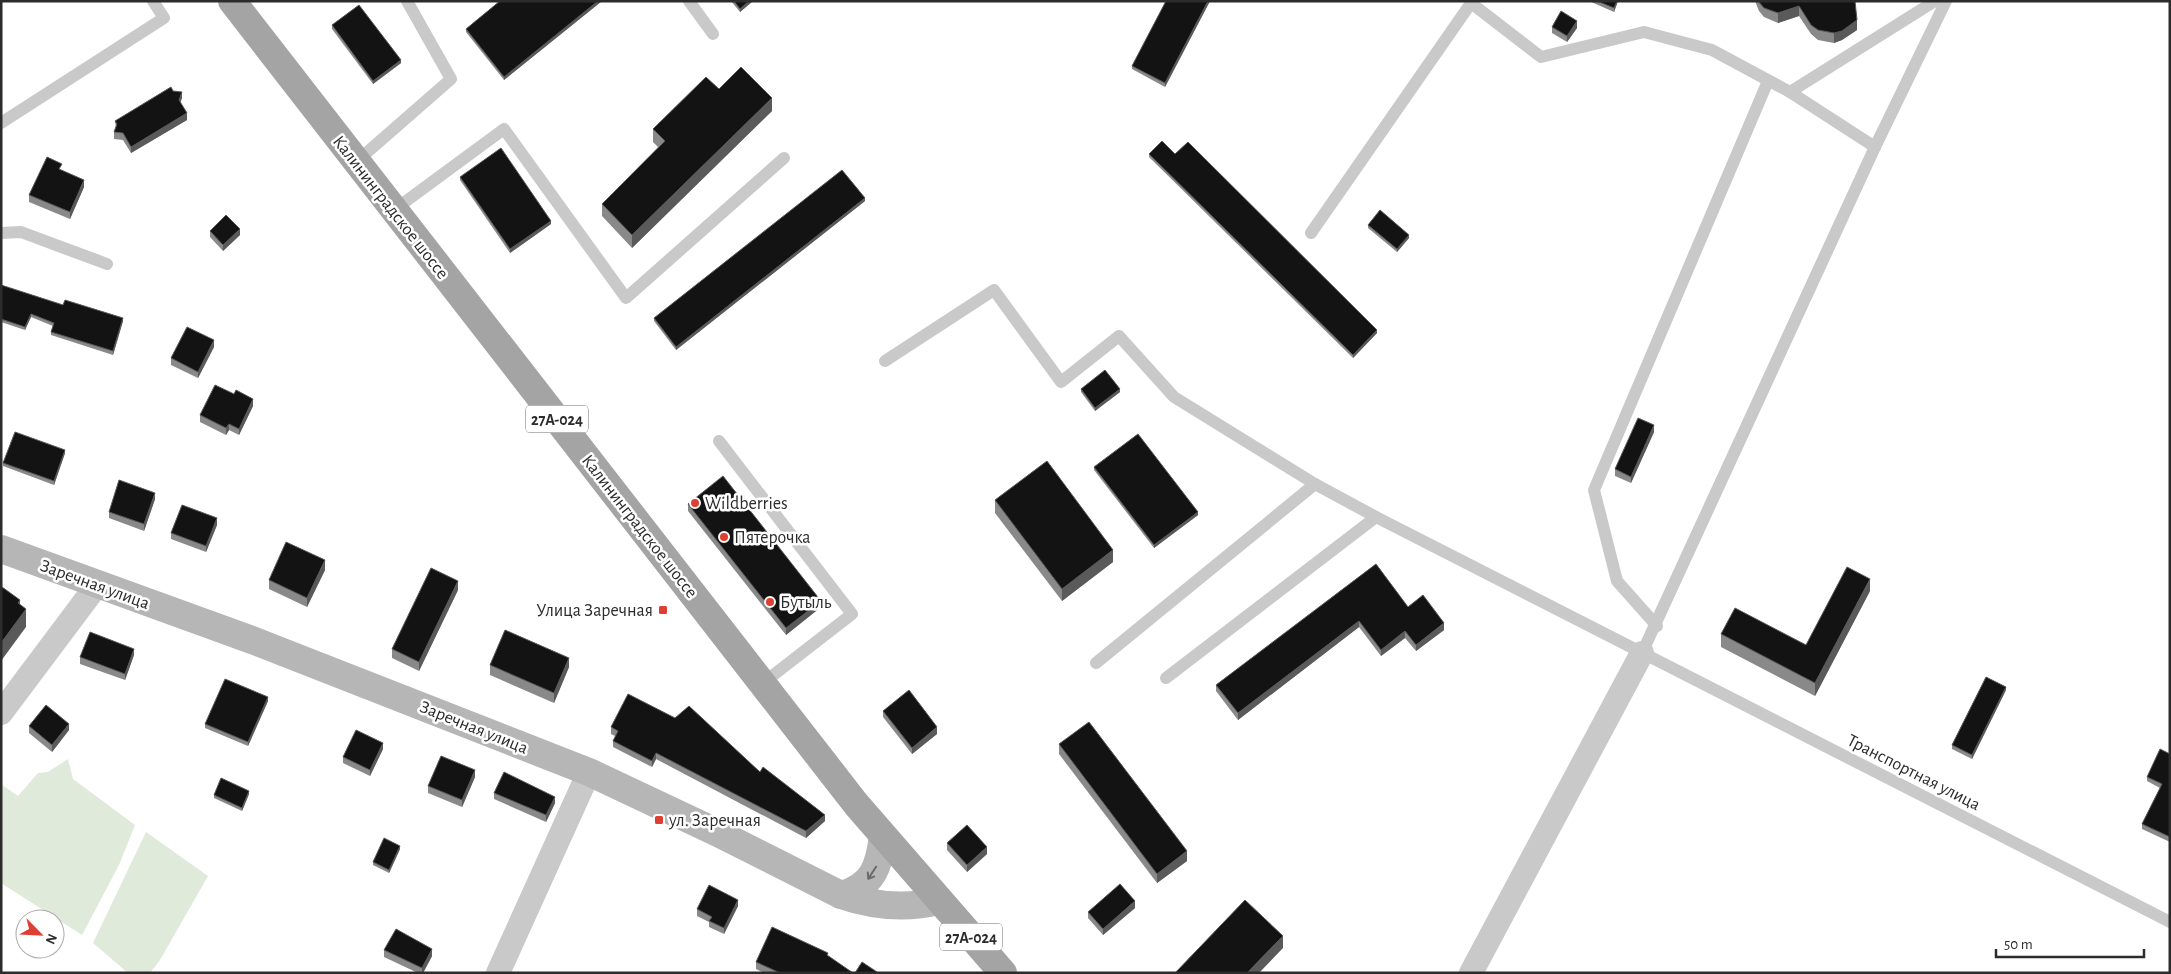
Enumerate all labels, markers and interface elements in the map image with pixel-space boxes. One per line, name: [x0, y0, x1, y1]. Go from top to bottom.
street label: Калининградское шоссе: [329, 133, 452, 283]
road number: 27А-024: [526, 406, 588, 432]
street label: Калининградское шоссе: [578, 452, 701, 602]
place label: Wildberries: [705, 495, 788, 513]
marker: Wildberries: [689, 497, 701, 509]
place label: Пятерочка: [734, 529, 811, 547]
marker: Пятерочка: [718, 531, 730, 543]
street label: Заречная улица: [38, 557, 152, 613]
place label: Бутыль: [780, 594, 832, 612]
marker: Бутыль: [764, 596, 776, 608]
place label: Улица Заречная: [536, 602, 653, 620]
marker: Улица Заречная: [657, 604, 669, 616]
street label: Заречная улица: [417, 698, 530, 758]
street label: Транспортная улица: [1844, 732, 1983, 814]
place label: ул. Заречная: [668, 812, 761, 830]
marker: ул. Заречная: [653, 814, 665, 826]
one-way arrow: [867, 866, 877, 880]
north arrow: [15, 909, 65, 959]
road number: 27А-024: [940, 924, 1002, 950]
scale bar: [1996, 926, 2144, 958]
text: N: [43, 932, 59, 946]
text: 50 m: [2004, 937, 2033, 952]

